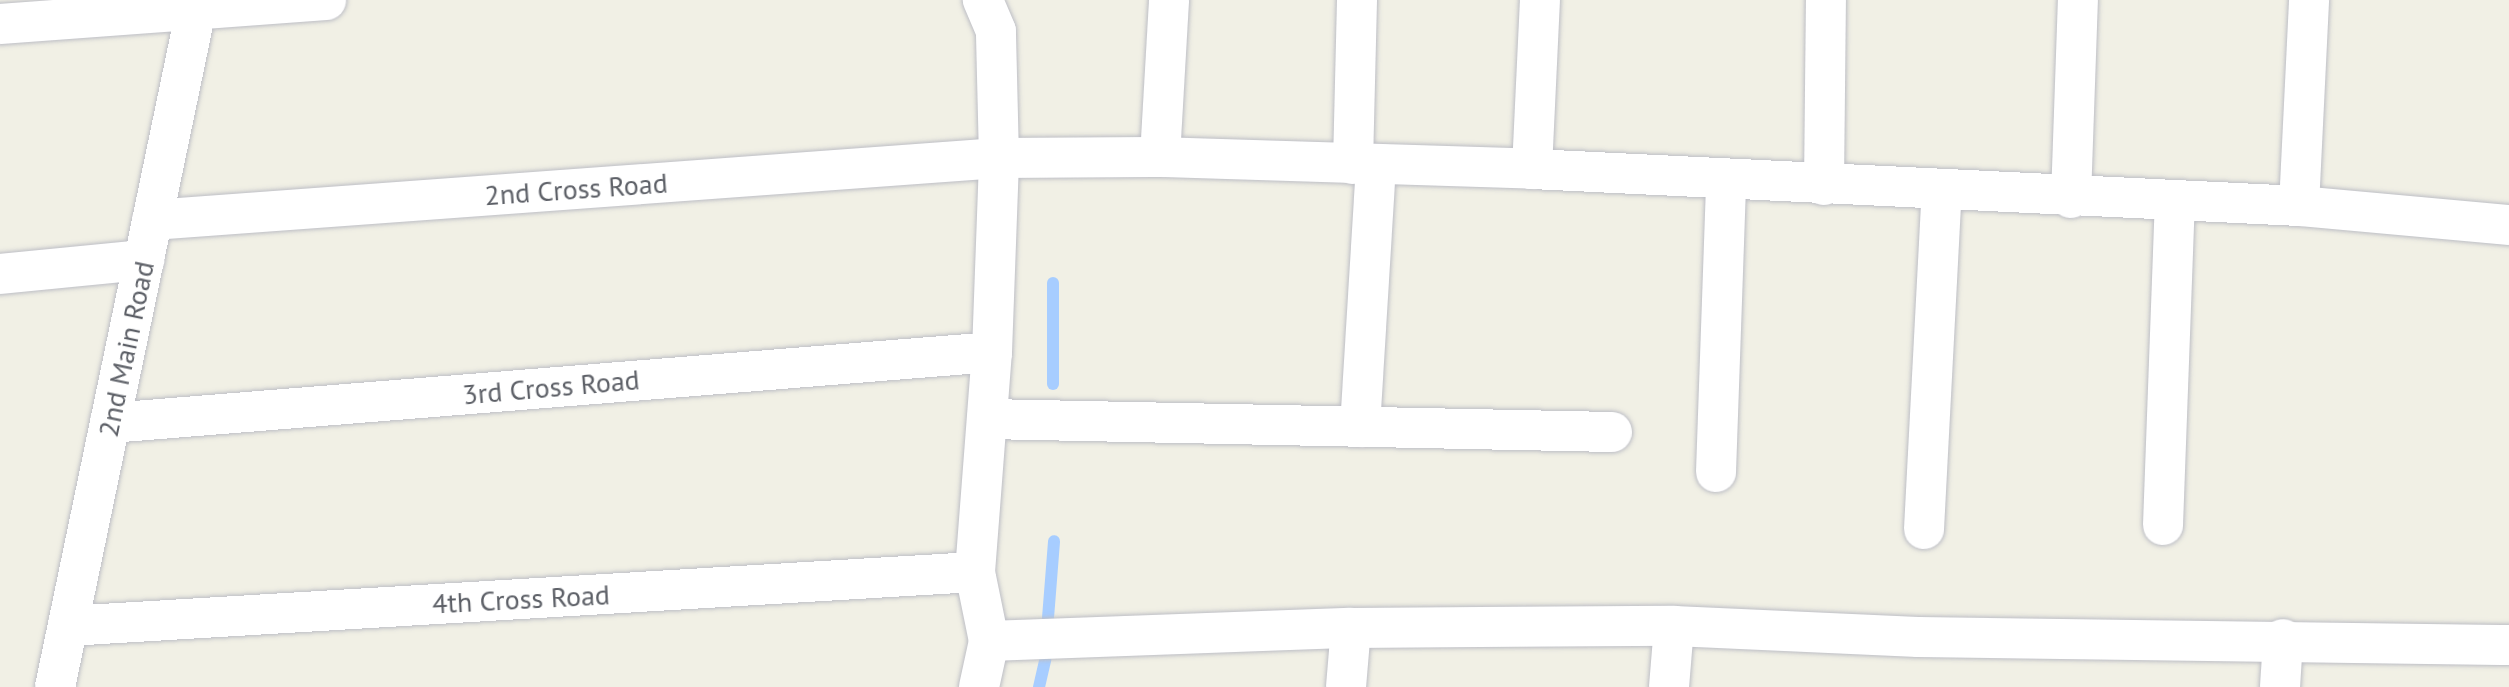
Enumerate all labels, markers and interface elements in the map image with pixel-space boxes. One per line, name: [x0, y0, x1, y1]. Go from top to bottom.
street label: 2nd Cross Road: [483, 166, 669, 212]
street label: 2nd Main Road: [91, 258, 161, 440]
street label: 3rd Cross Road: [461, 363, 641, 411]
street label: 4th Cross Road: [431, 578, 611, 620]

